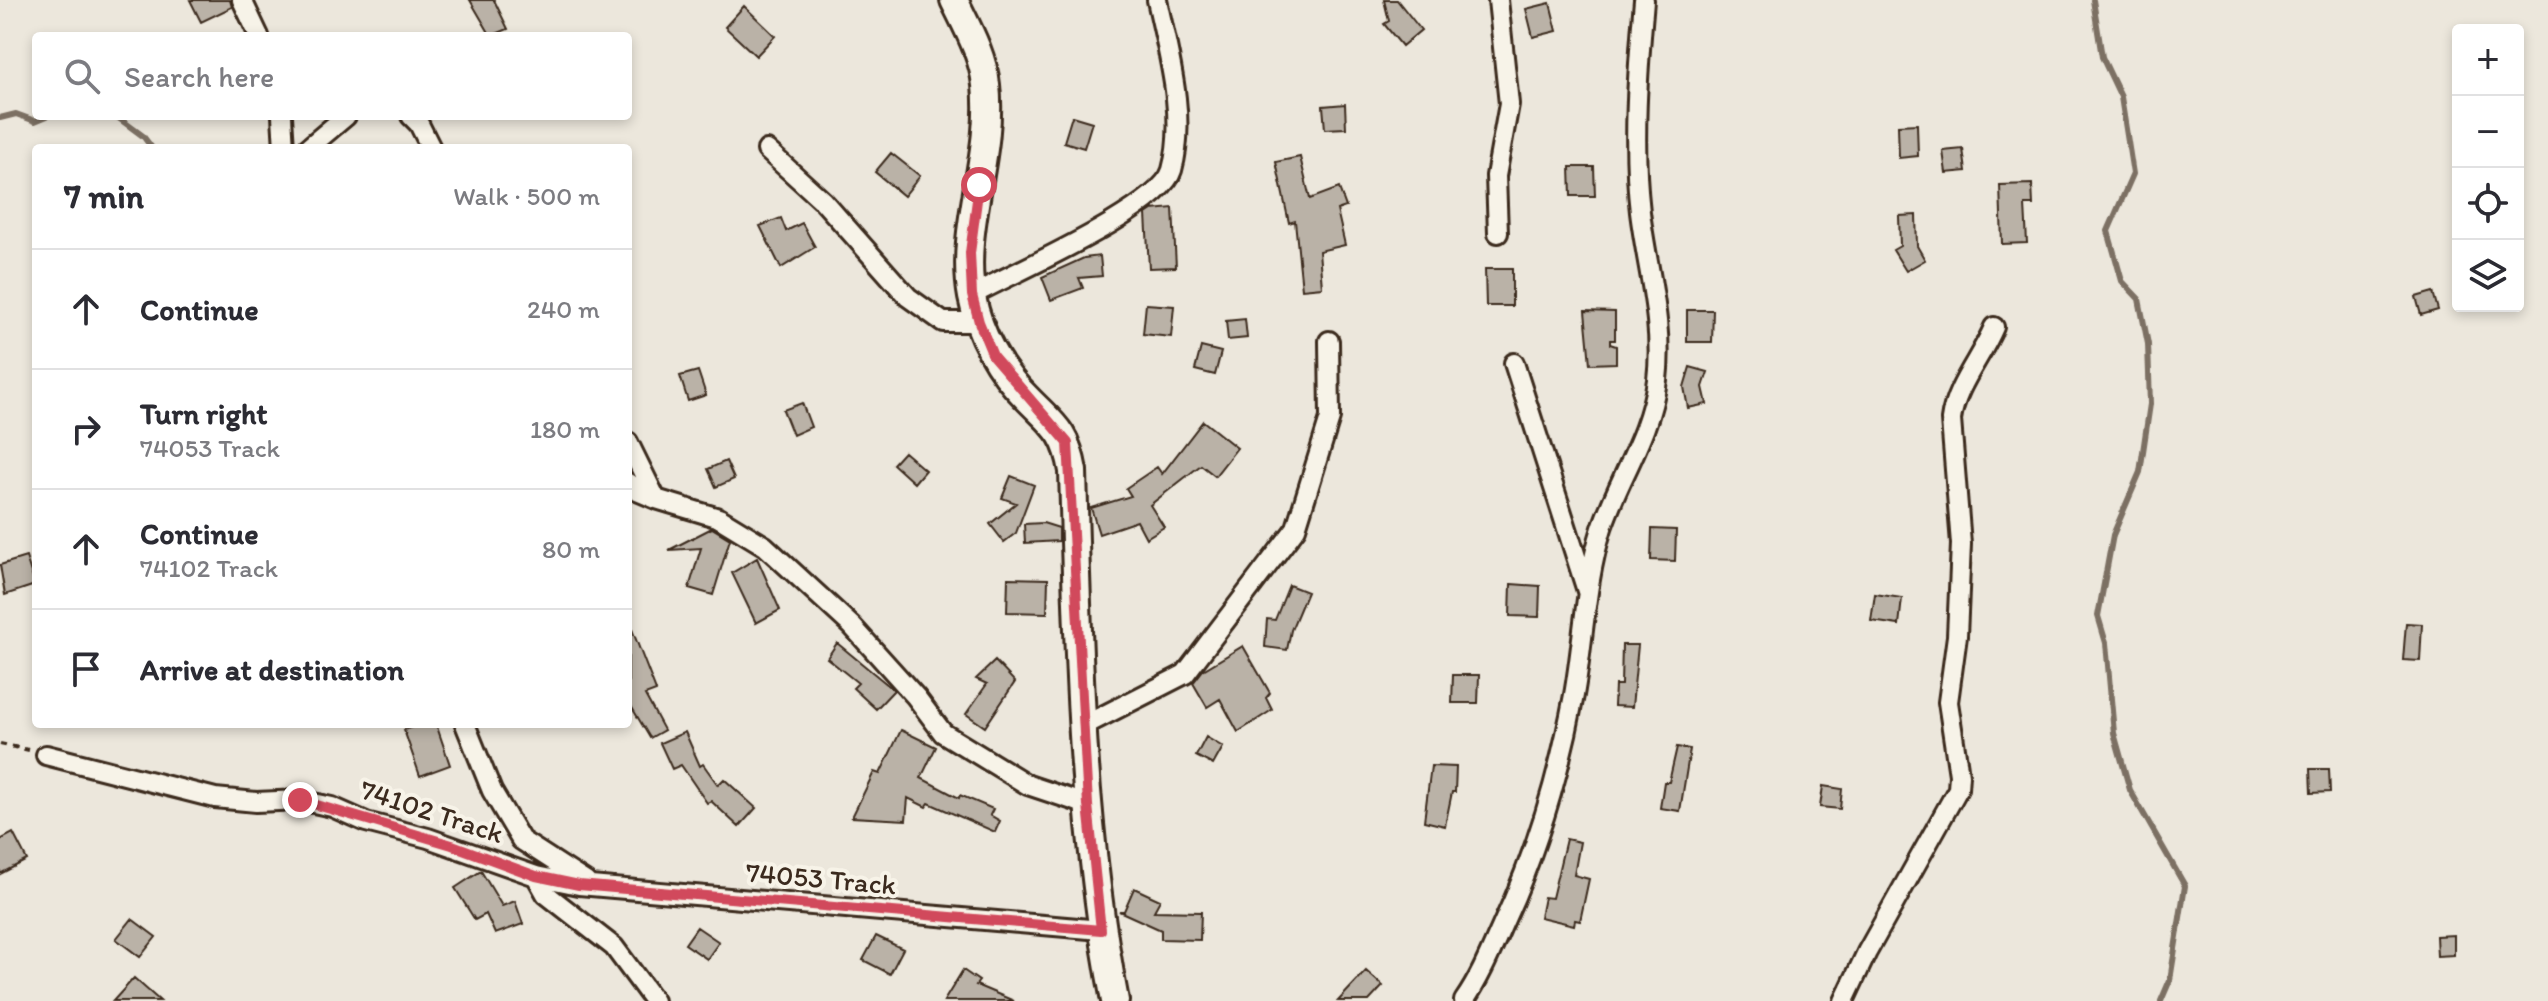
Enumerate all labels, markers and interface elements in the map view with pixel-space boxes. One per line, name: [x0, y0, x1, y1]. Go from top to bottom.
map controls: [2452, 24, 2524, 312]
button: +: [2452, 24, 2524, 96]
search box: [32, 32, 632, 120]
icon: search: [60, 54, 104, 98]
text: Search here: [124, 58, 274, 95]
button: −: [2452, 96, 2524, 168]
route start: [961, 167, 997, 203]
button: locate: [2452, 168, 2524, 240]
text: 7 min: [64, 176, 144, 217]
text: Walk · 500 m: [453, 180, 600, 212]
button: layers: [2452, 240, 2524, 312]
icon: ahead: [64, 287, 108, 331]
text: Continue: [140, 291, 259, 328]
text: 240 m: [527, 293, 600, 325]
text: Turn right: [140, 395, 268, 432]
icon: right: [64, 407, 108, 451]
text: 180 m: [530, 413, 600, 445]
text: 74053 Track: [140, 432, 280, 464]
text: Continue: [140, 515, 259, 552]
icon: ahead: [64, 527, 108, 571]
text: 80 m: [542, 533, 600, 565]
text: 74102 Track: [140, 552, 278, 584]
icon: arrive: [64, 647, 108, 691]
text: Arrive at destination: [140, 651, 404, 688]
street label: 74102 Track: [356, 772, 508, 850]
route end: [282, 782, 318, 818]
street label: 74053 Track: [744, 854, 898, 902]

